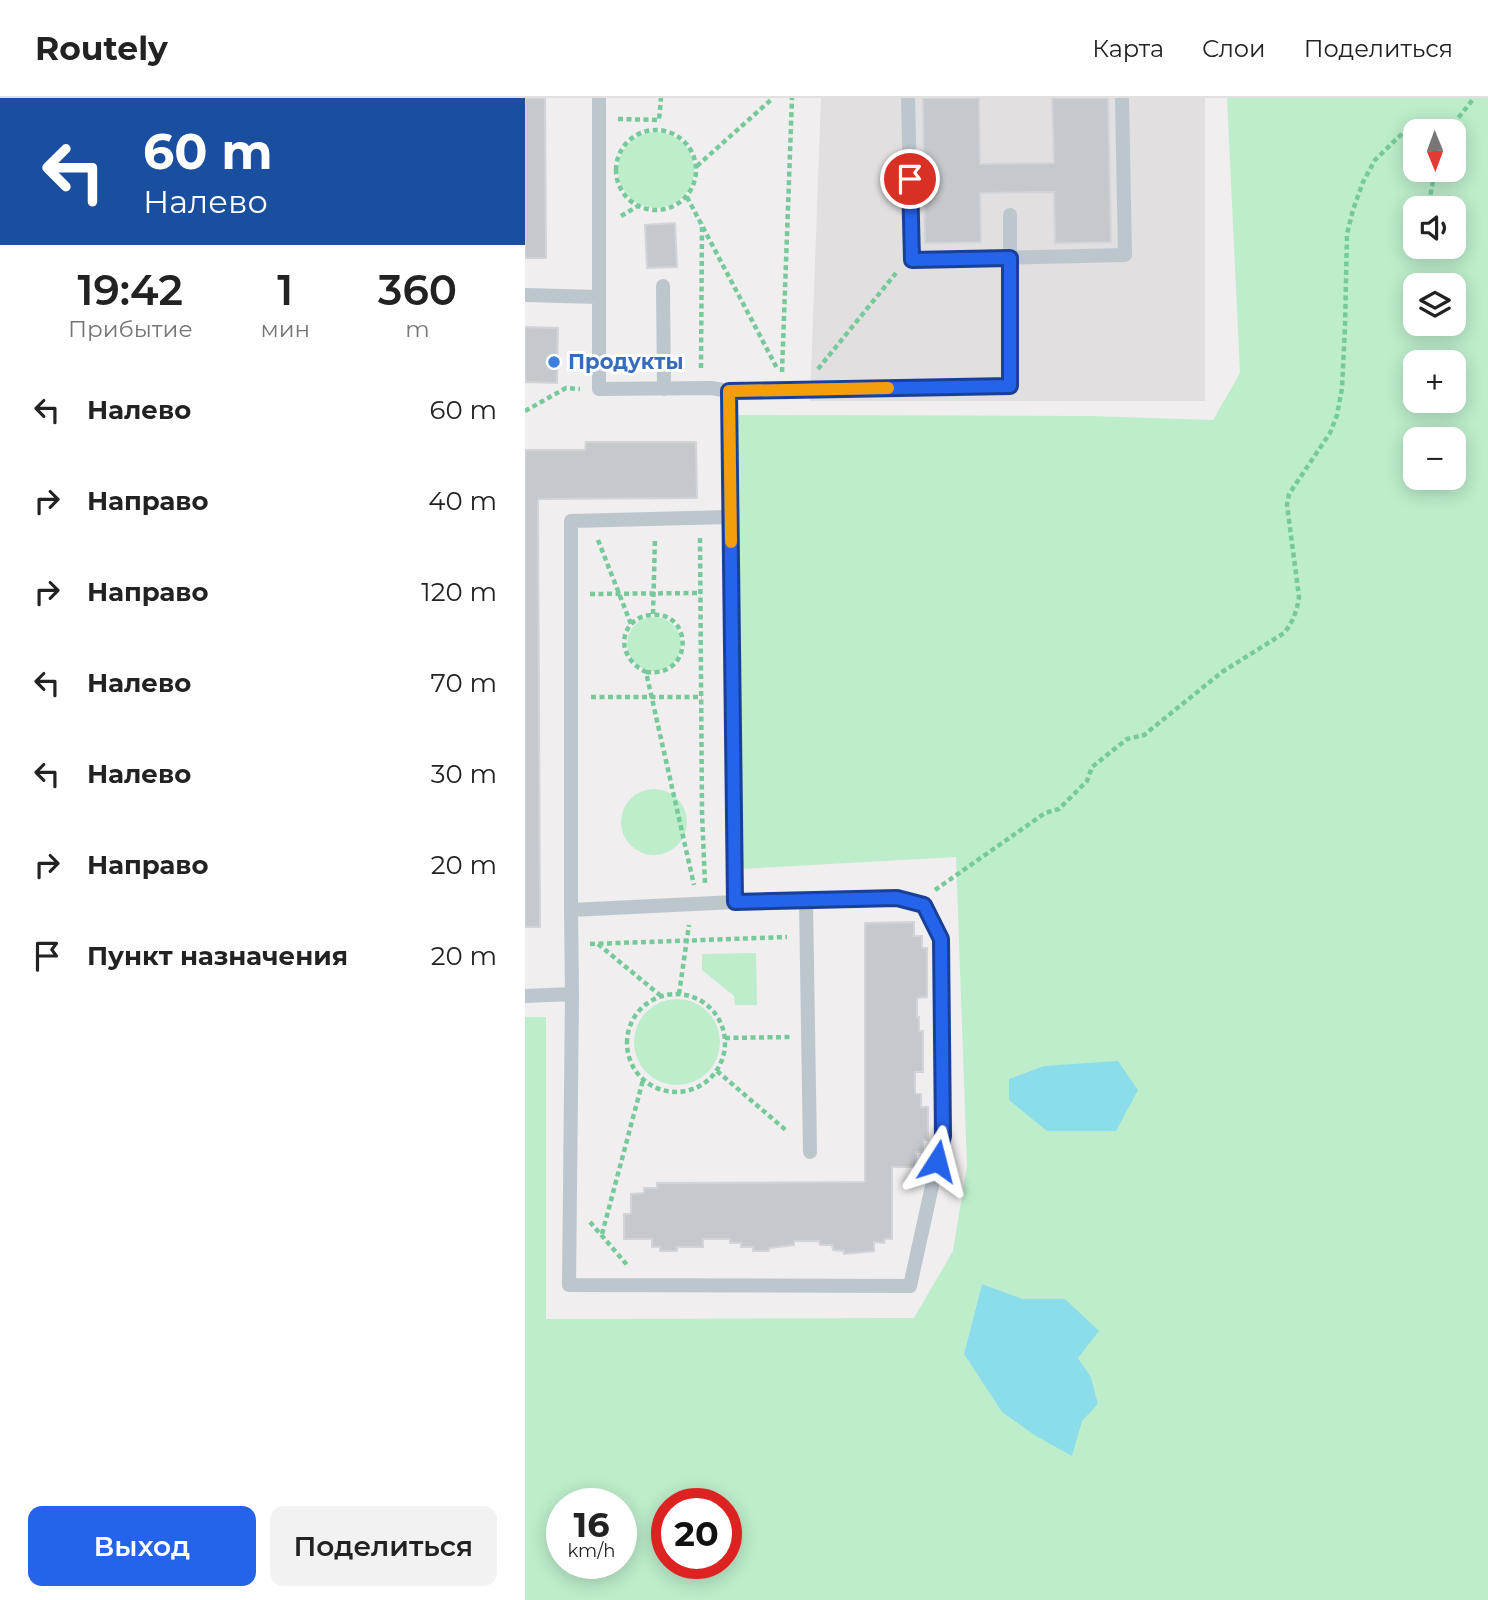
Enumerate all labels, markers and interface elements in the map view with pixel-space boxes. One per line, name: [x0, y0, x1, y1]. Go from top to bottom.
text: Routely: [35, 28, 168, 68]
text: Карта: [1092, 34, 1164, 63]
text: Слои: [1202, 34, 1266, 63]
text: Поделиться: [1304, 34, 1453, 63]
north arrow: [1403, 119, 1467, 182]
map controls: [1403, 119, 1466, 490]
text: 60 m: [143, 122, 273, 181]
icon: left: [28, 126, 119, 217]
pin: [880, 149, 940, 209]
icon: arrive: [891, 160, 929, 198]
text: Налево: [143, 182, 268, 221]
button: sound: [1403, 196, 1466, 259]
text: 19:42: [78, 264, 183, 316]
text: 1: [277, 264, 293, 316]
text: 360: [378, 264, 457, 316]
button: layers: [1403, 273, 1466, 336]
text: Прибытие: [68, 315, 193, 343]
text: мин: [261, 315, 310, 343]
text: m: [405, 315, 430, 343]
place label: Продукты: [568, 349, 683, 374]
button: +: [1403, 350, 1466, 413]
marker: Продукты: [546, 354, 562, 370]
icon: left: [28, 391, 66, 429]
text: Налево: [87, 394, 191, 426]
text: 60 m: [430, 394, 497, 426]
button: −: [1403, 427, 1466, 490]
icon: right: [28, 482, 66, 520]
text: Направо: [87, 485, 208, 517]
text: 40 m: [428, 485, 497, 517]
icon: right: [28, 573, 66, 611]
text: Направо: [87, 576, 208, 608]
text: 120 m: [421, 576, 497, 608]
icon: left: [28, 664, 66, 702]
text: Налево: [87, 667, 191, 699]
text: 70 m: [431, 667, 497, 699]
icon: left: [28, 755, 66, 793]
text: Налево: [87, 758, 191, 790]
text: 30 m: [431, 758, 497, 790]
icon: right: [28, 846, 66, 884]
text: Направо: [87, 849, 208, 881]
text: 20 m: [431, 849, 497, 881]
icon: arrive: [28, 937, 66, 975]
text: Пункт назначения: [87, 940, 348, 972]
text: 20 m: [431, 940, 497, 972]
position arrow: [900, 1124, 974, 1198]
speed limit sign: 20: [651, 1488, 742, 1579]
text: 16: [573, 1503, 610, 1546]
button: Выход: [28, 1506, 256, 1586]
button: Поделиться: [270, 1506, 497, 1586]
text: km/h: [567, 1540, 616, 1562]

